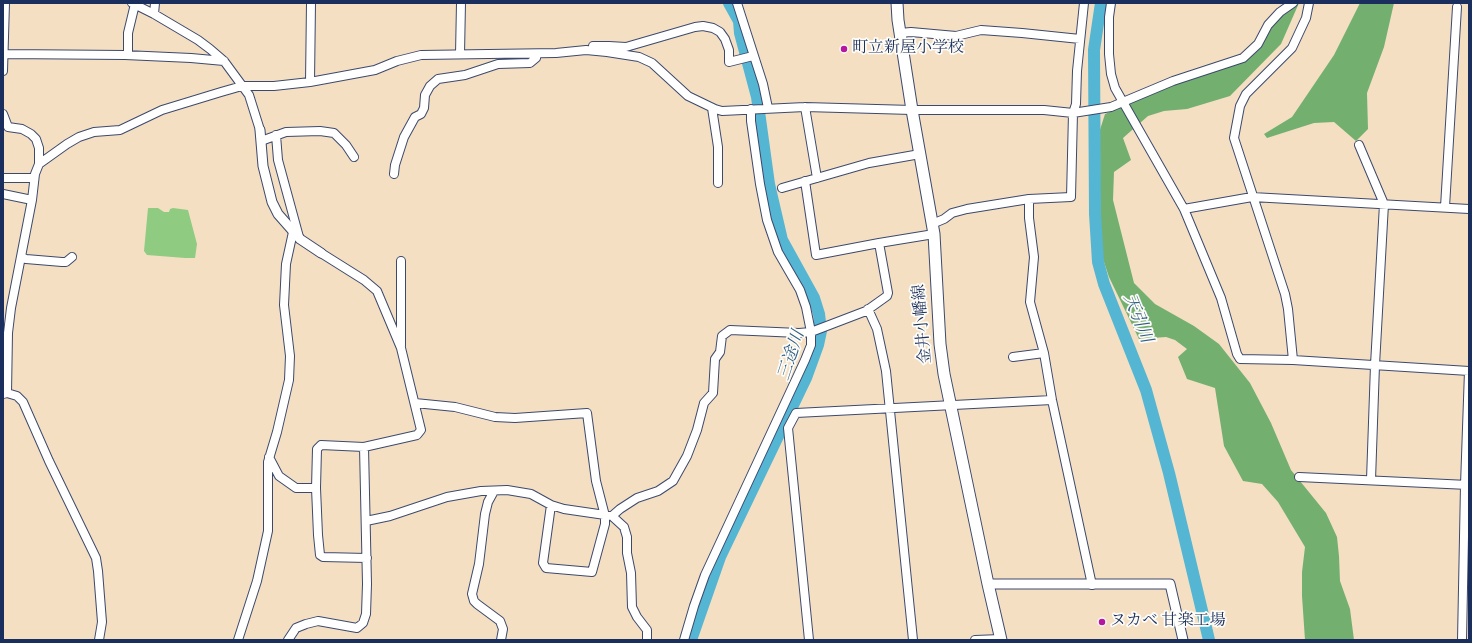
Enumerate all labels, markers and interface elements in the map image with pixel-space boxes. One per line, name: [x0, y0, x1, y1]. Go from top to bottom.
place label: 町立新屋小学校: [852, 39, 964, 59]
marker: 町立新屋小学校: [839, 44, 849, 54]
street label: 金井小幡線: [911, 283, 937, 365]
water label: 天引川: [1117, 292, 1155, 346]
water label: 三途川: [775, 329, 811, 383]
place label: ヌカベ 甘楽工場: [1110, 612, 1225, 632]
marker: ヌカベ 甘楽工場: [1097, 617, 1107, 627]

